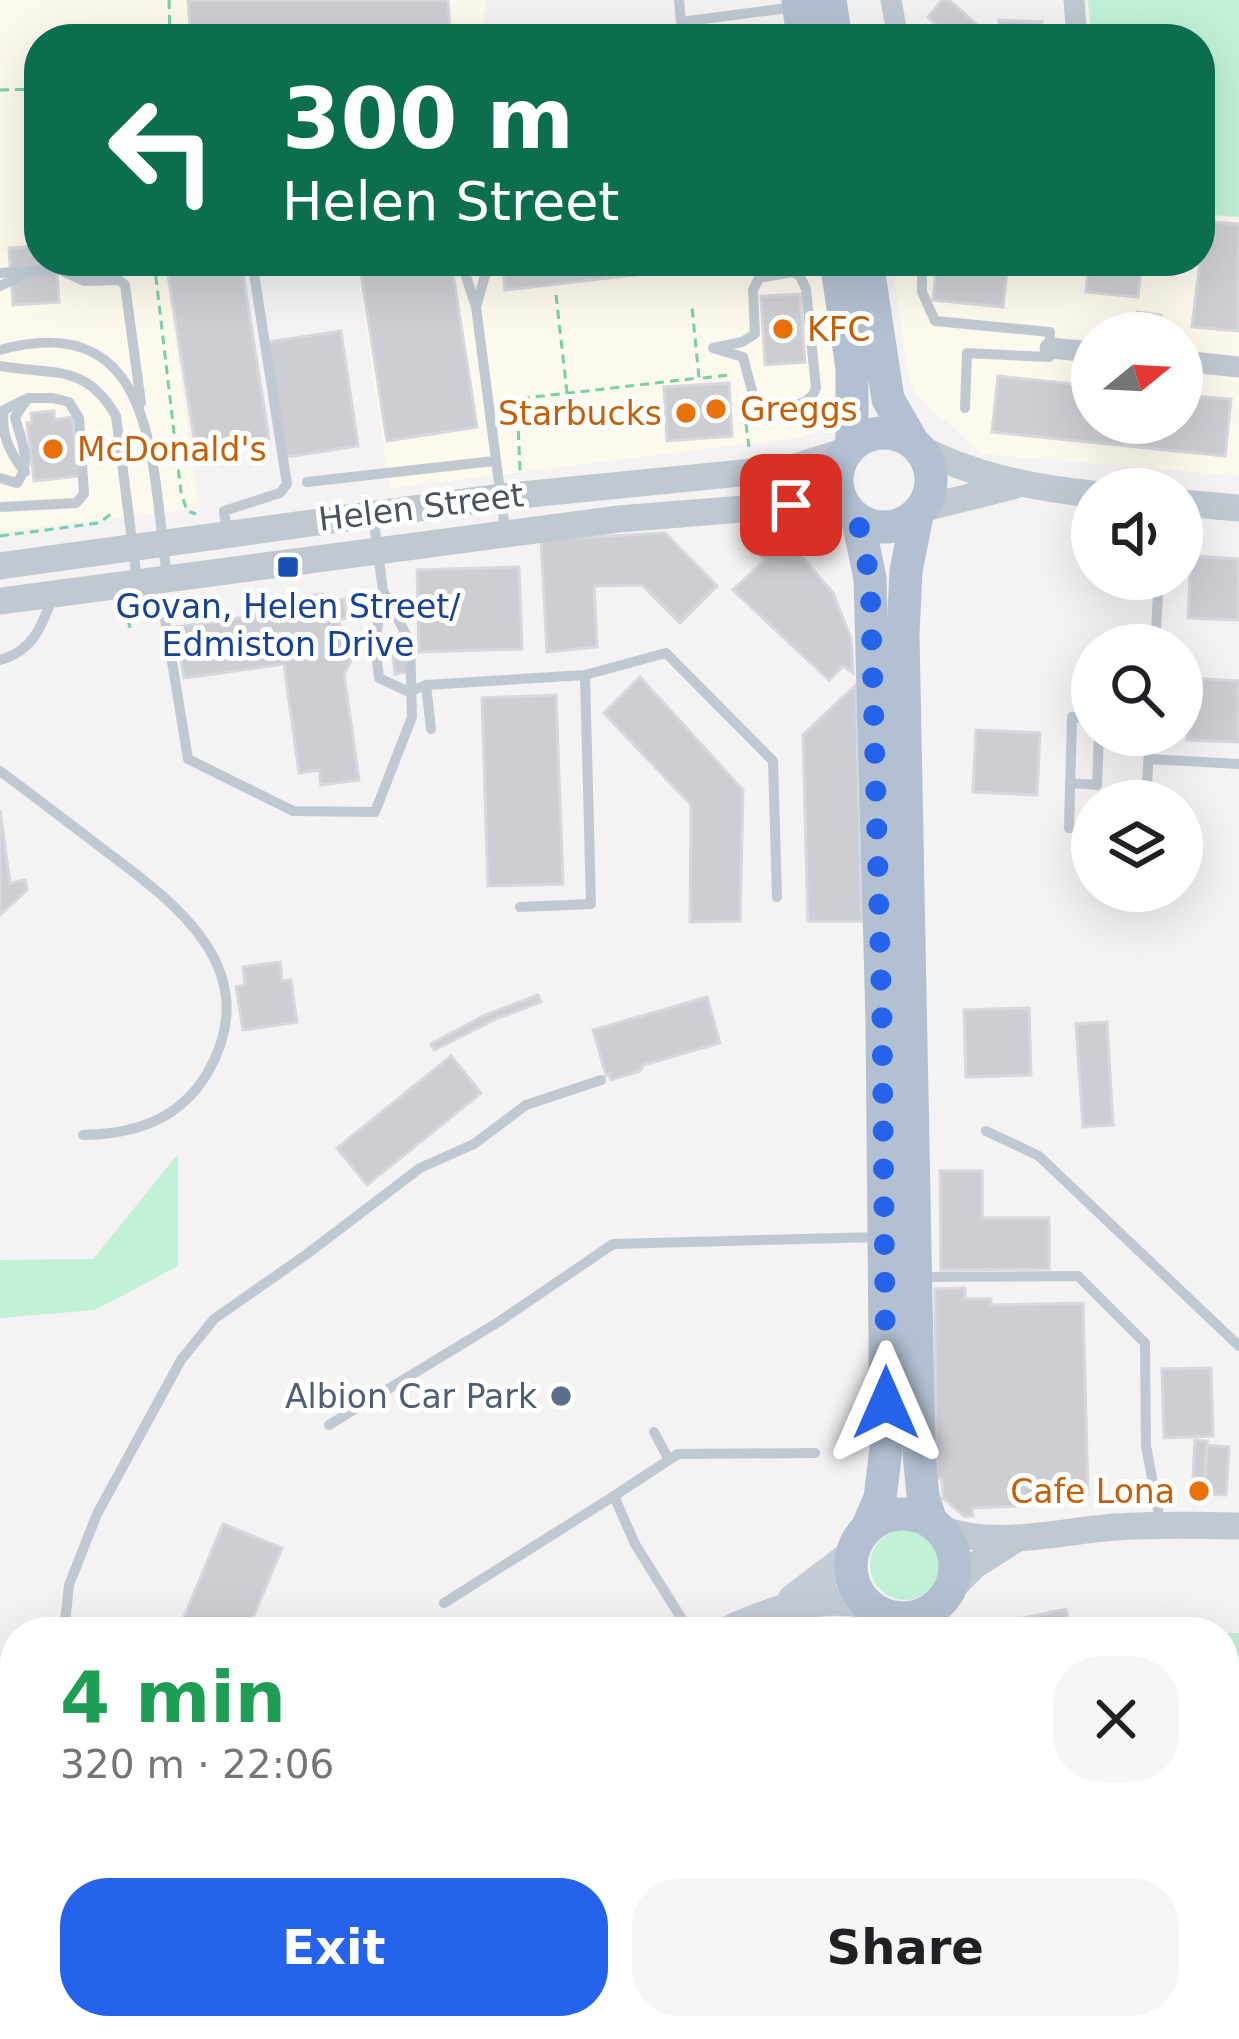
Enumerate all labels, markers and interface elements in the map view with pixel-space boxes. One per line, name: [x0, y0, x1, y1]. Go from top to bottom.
text: 300 m: [282, 70, 574, 168]
icon: left: [84, 72, 240, 228]
text: Helen Street: [282, 170, 620, 233]
place label: KFC: [807, 310, 871, 349]
north arrow: [1071, 312, 1203, 444]
map controls: [1071, 312, 1203, 912]
marker: KFC: [770, 316, 796, 342]
place label: Greggs: [740, 390, 858, 429]
place label: Starbucks: [498, 394, 662, 433]
marker: Greggs: [703, 396, 729, 422]
marker: Starbucks: [673, 400, 699, 426]
place label: McDonald's: [77, 430, 267, 469]
marker: McDonald's: [40, 436, 66, 462]
pin: [740, 454, 842, 556]
button: sound: [1071, 468, 1203, 600]
icon: arrive: [758, 472, 824, 538]
street label: Helen Street: [316, 475, 526, 539]
marker: Govan, Helen Street/ Edmiston Drive: [275, 554, 301, 580]
place label: Govan, Helen Street/ Edmiston Drive: [116, 587, 461, 664]
button: search: [1071, 624, 1203, 756]
button: layers: [1071, 780, 1203, 912]
position arrow: [823, 1340, 949, 1466]
place label: Albion Car Park: [285, 1377, 538, 1416]
marker: Albion Car Park: [548, 1383, 574, 1409]
place label: Cafe Lona: [1010, 1472, 1175, 1511]
marker: Cafe Lona: [1186, 1478, 1212, 1504]
text: 4 min: [60, 1655, 286, 1739]
button: close: [1053, 1656, 1179, 1782]
text: 320 m · 22:06: [60, 1742, 334, 1787]
button: Exit: [60, 1878, 608, 2016]
button: Share: [632, 1878, 1179, 2016]

